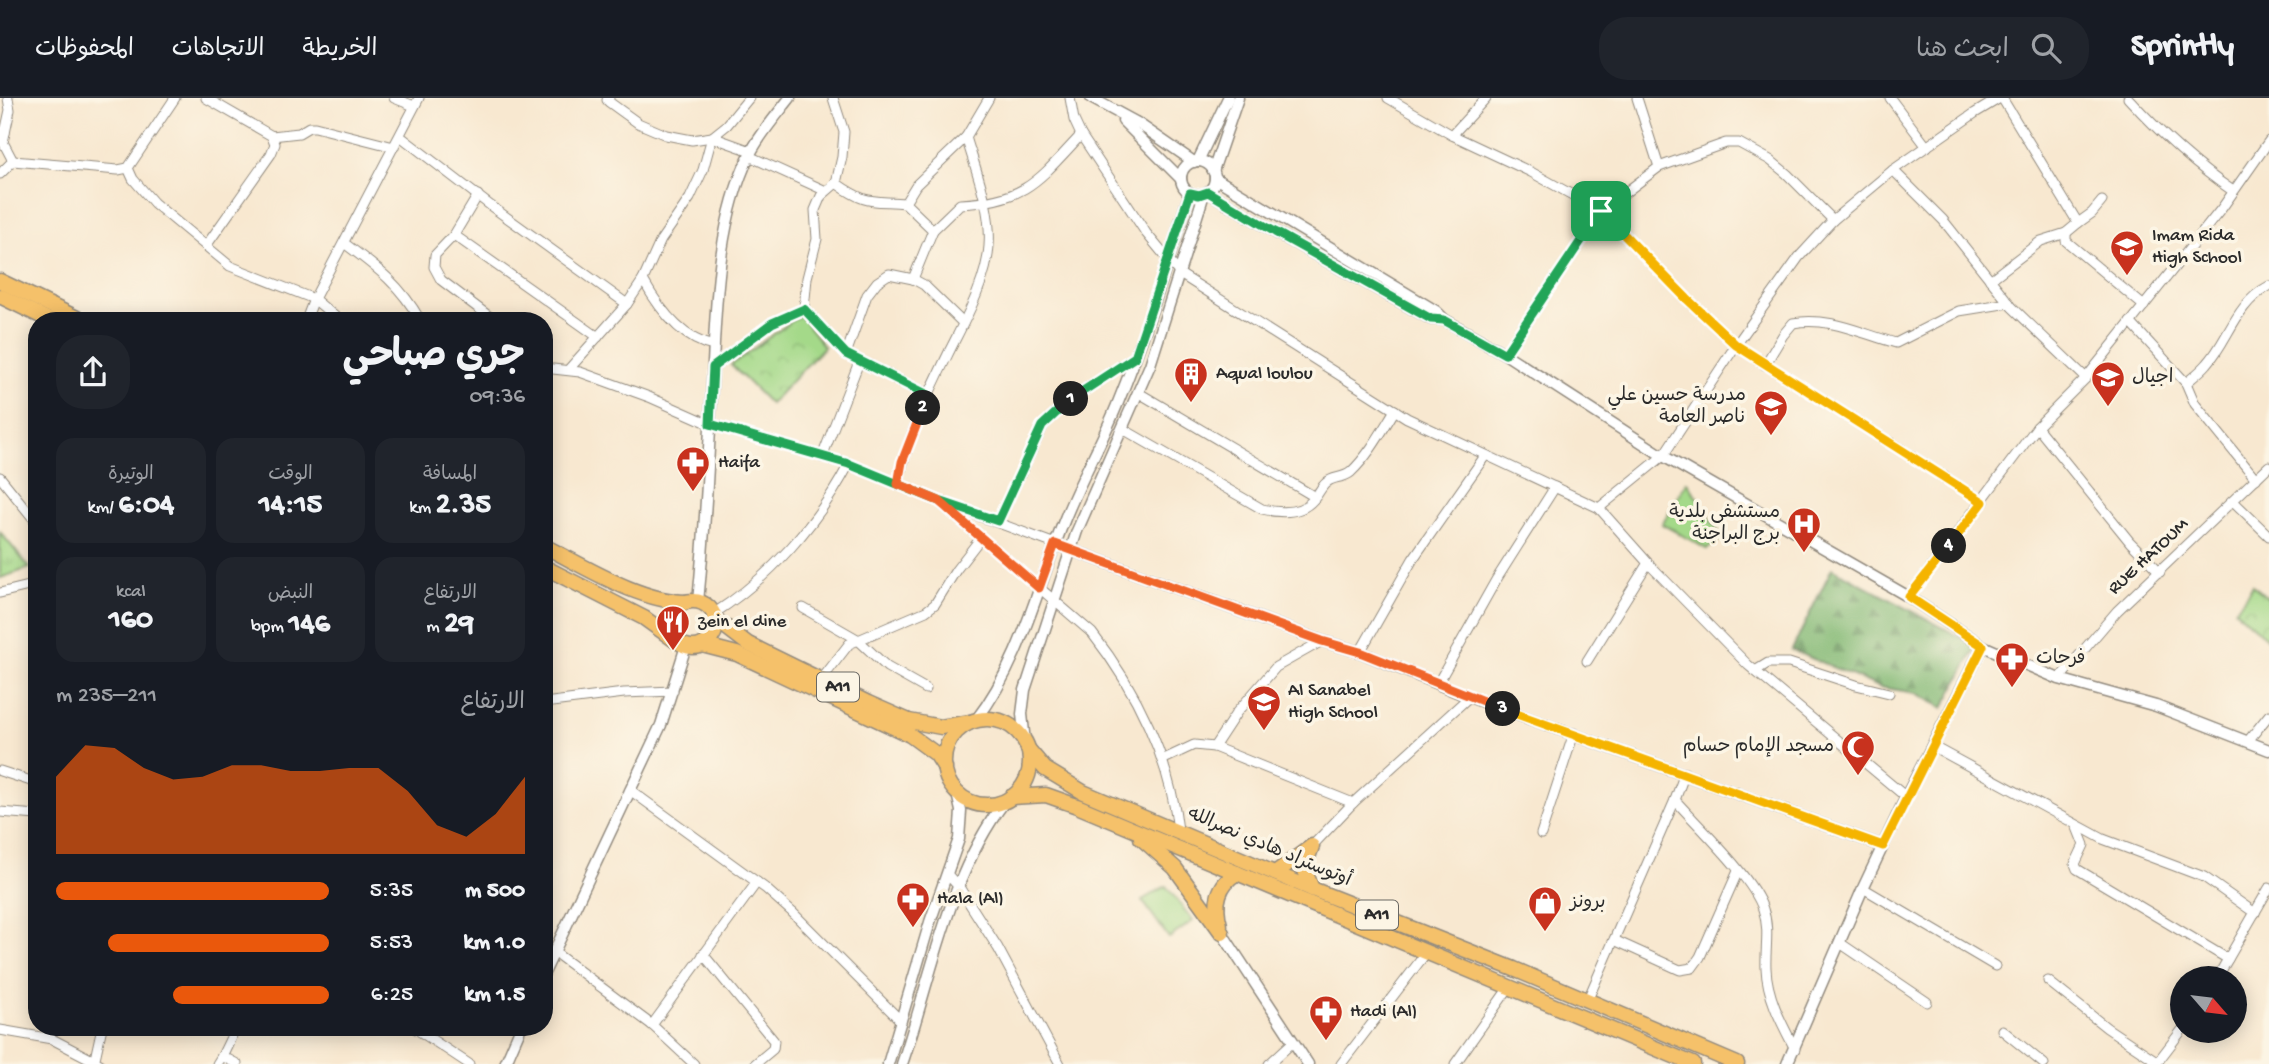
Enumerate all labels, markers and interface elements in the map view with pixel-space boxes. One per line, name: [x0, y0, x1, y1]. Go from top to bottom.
search box: [1599, 17, 2089, 80]
icon: search: [2027, 29, 2065, 67]
text: Sprintly: [2131, 29, 2234, 67]
text: المحفوظات: [35, 36, 134, 65]
text: الاتجاهات: [172, 36, 265, 65]
text: الخريطة: [303, 36, 377, 65]
text: ابحث هنا: [1916, 36, 2009, 67]
pin: [1571, 181, 1631, 241]
icon: arrive: [1582, 192, 1620, 230]
place label: Imam Rida High School: [2152, 225, 2242, 270]
school or university icon: Imam Rida High School: [2108, 228, 2146, 277]
button: share: [56, 335, 130, 409]
text: جري صباحي: [343, 336, 525, 380]
building icon: Aqual loulou: [1172, 355, 1210, 404]
school or university icon: اجيال: [2089, 359, 2127, 408]
place label: Aqual loulou: [1216, 363, 1313, 386]
place label: اجيال: [2132, 367, 2173, 390]
pin: 1: [1054, 382, 1088, 416]
text: 09:36: [470, 384, 525, 411]
place label: مدرسة حسين علي ناصر العامة: [1608, 385, 1746, 430]
text: 1: [1067, 387, 1074, 410]
school or university icon: مدرسة حسين علي ناصر العامة: [1752, 388, 1790, 437]
pin: 2: [906, 390, 940, 426]
text: 2: [918, 396, 927, 419]
pharmacy icon: Haifa: [674, 444, 712, 493]
place label: Haifa: [718, 452, 761, 475]
text: الوتيرة: [108, 464, 154, 487]
text: الوقت: [268, 464, 313, 487]
text: المسافة: [423, 464, 477, 487]
text: 6:04: [118, 489, 174, 524]
text: 14:15: [259, 489, 322, 524]
text: 2.35: [436, 489, 491, 524]
text: /km: [87, 497, 118, 520]
text: km: [409, 497, 436, 520]
place label: مستشفی بلدیة برج البراجنة: [1669, 502, 1780, 547]
hospital icon: مستشفی بلدیة برج البراجنة: [1785, 505, 1823, 554]
street label: RUE HATOUM: [2104, 513, 2195, 600]
pin: 4: [1932, 528, 1966, 564]
text: 4: [1944, 534, 1953, 557]
text: kcal: [116, 581, 146, 604]
text: النبض: [268, 583, 313, 606]
text: الارتفاع: [424, 583, 477, 606]
restaurant icon: zein el dine: [654, 603, 692, 652]
text: 160: [109, 604, 153, 639]
text: 146: [288, 608, 330, 643]
text: 29: [444, 608, 474, 643]
place label: zein el dine: [698, 611, 787, 634]
text: bpm: [251, 616, 288, 639]
text: m: [426, 616, 444, 639]
pharmacy icon: فرحات: [1993, 640, 2031, 689]
place label: فرحات: [2036, 648, 2086, 671]
road number: A11: [817, 672, 859, 702]
place label: Al Sanabel High School: [1288, 680, 1378, 725]
text: 211–235 m: [56, 683, 157, 710]
school or university icon: Al Sanabel High School: [1245, 683, 1283, 732]
text: الارتفاع: [461, 690, 525, 717]
pin: 3: [1486, 692, 1520, 726]
text: 3: [1498, 697, 1507, 720]
mosque icon: مسجد الإمام حسام: [1839, 728, 1877, 777]
place label: مسجد الإمام حسام: [1683, 736, 1834, 759]
street label: أوتوستراد هادي نصرالله: [1184, 801, 1356, 893]
text: 5:35: [370, 878, 413, 905]
text: 500 m: [465, 878, 525, 905]
pharmacy icon: Hala (Al): [894, 880, 932, 929]
shop icon: برونز: [1526, 884, 1564, 933]
place label: Hala (Al): [937, 888, 1004, 911]
place label: برونز: [1568, 892, 1606, 915]
road number: A11: [1356, 900, 1398, 930]
text: 5:53: [370, 930, 413, 957]
text: 1.0 km: [463, 930, 525, 957]
north arrow: [2170, 966, 2247, 1043]
map controls: [2170, 966, 2247, 1043]
text: 6:25: [371, 982, 413, 1009]
text: 1.5 km: [464, 982, 525, 1009]
pharmacy icon: Hadi (Al): [1307, 993, 1345, 1042]
place label: Hadi (Al): [1350, 1001, 1417, 1024]

